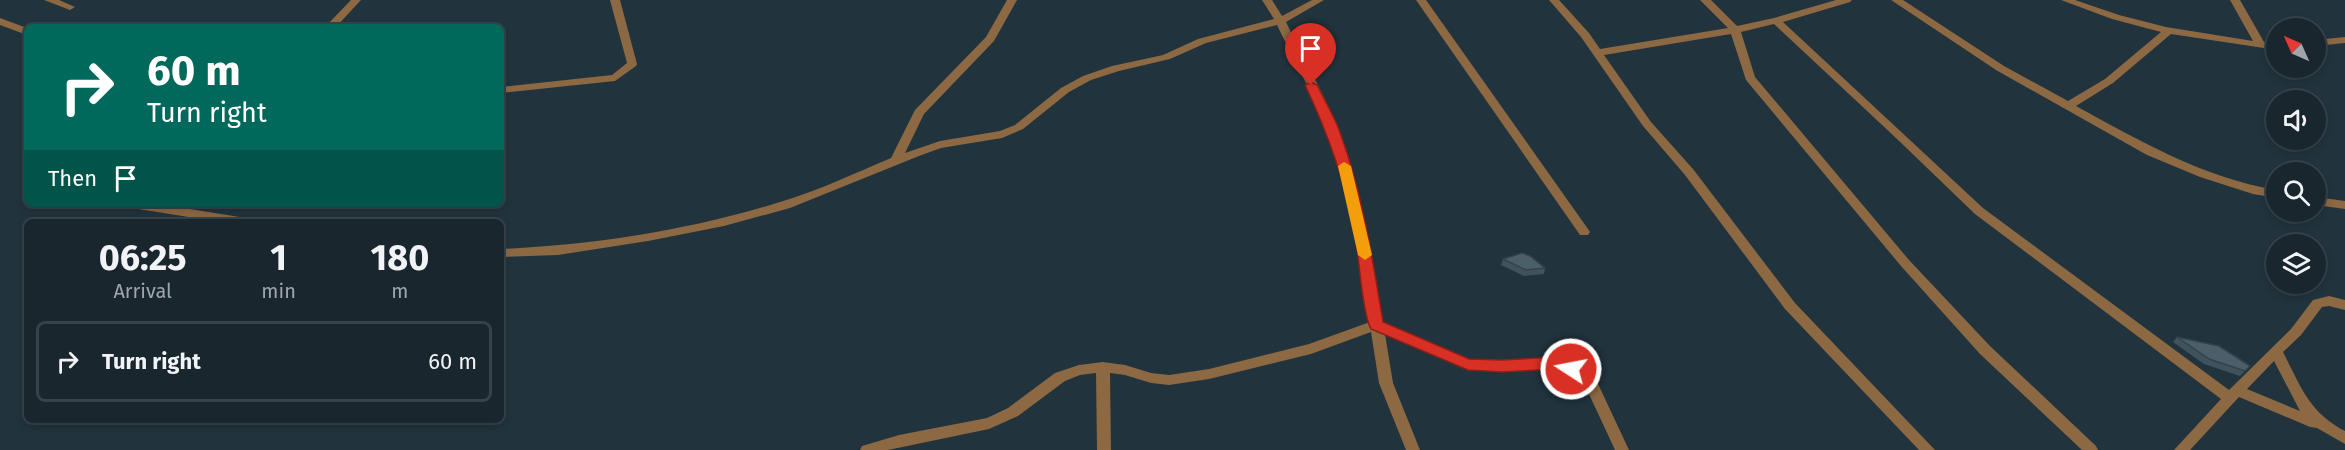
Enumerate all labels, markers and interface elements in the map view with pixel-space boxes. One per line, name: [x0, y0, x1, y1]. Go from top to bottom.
north arrow: [2266, 18, 2326, 78]
map controls: [2266, 18, 2326, 294]
pin: [1285, 23, 1336, 85]
icon: arrive: [1294, 32, 1327, 65]
text: 60 m: [147, 46, 241, 96]
icon: right: [48, 48, 126, 126]
button: sound: [2266, 90, 2326, 150]
text: Turn right: [147, 97, 267, 129]
icon: arrive: [109, 162, 142, 195]
button: search: [2266, 162, 2326, 222]
text: Then: [48, 165, 97, 192]
button: layers: [2266, 234, 2326, 294]
text: 06:25: [99, 236, 187, 280]
text: 1: [270, 236, 287, 280]
text: 180: [371, 236, 429, 280]
text: Arrival: [113, 279, 172, 303]
text: min: [261, 279, 296, 303]
text: m: [391, 279, 408, 303]
position arrow: [1539, 337, 1603, 401]
icon: right: [51, 345, 84, 378]
text: Turn right: [102, 348, 201, 375]
text: 60 m: [428, 348, 477, 375]

